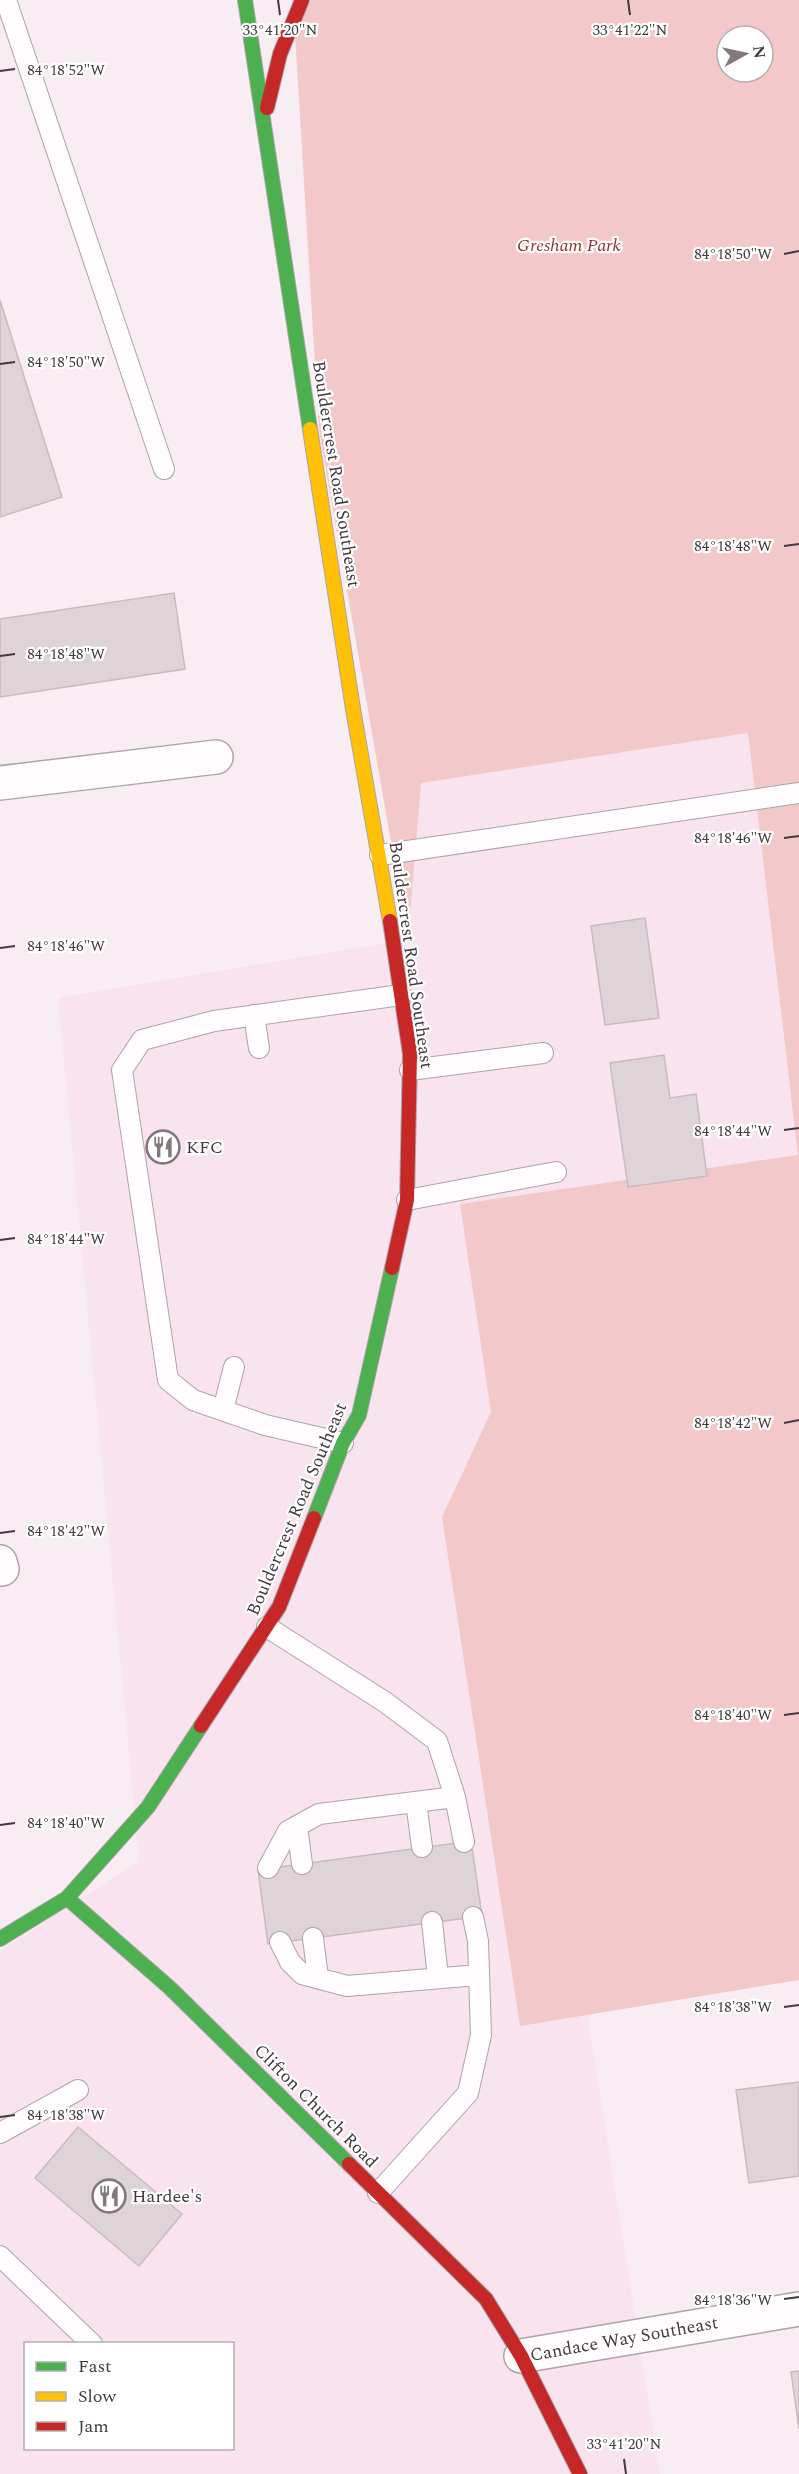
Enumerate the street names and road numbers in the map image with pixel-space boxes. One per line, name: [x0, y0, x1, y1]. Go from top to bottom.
street label: Bouldercrest Road Southeast: [305, 359, 367, 589]
street label: Bouldercrest Road Southeast: [382, 840, 440, 1070]
street label: Bouldercrest Road Southeast: [240, 1398, 354, 1620]
street label: Clifton Church Road: [248, 2038, 384, 2174]
street label: Candace Way Southeast: [528, 2309, 720, 2369]

